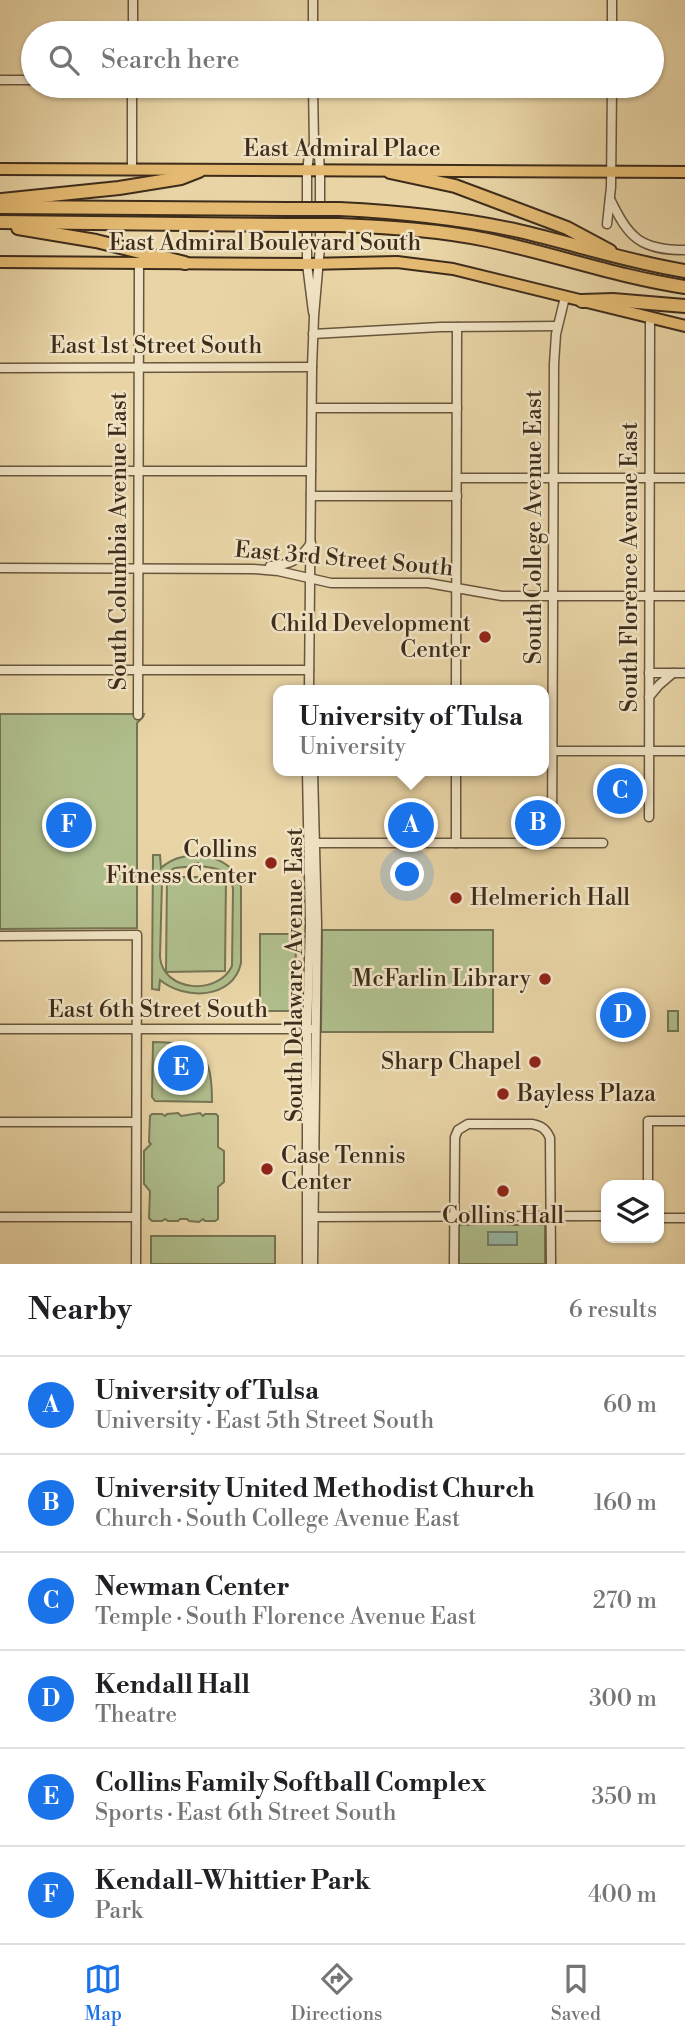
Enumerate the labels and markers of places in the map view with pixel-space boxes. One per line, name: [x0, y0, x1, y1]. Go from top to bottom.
place label: Child Development Center: [271, 610, 471, 664]
marker: Child Development Center: [477, 629, 493, 645]
pin: C: [597, 765, 643, 817]
pin: B: [515, 797, 561, 849]
pin: F: [46, 799, 92, 851]
pin: A: [388, 799, 434, 851]
place label: Collins Fitness Center: [106, 836, 257, 890]
marker: Collins Fitness Center: [263, 855, 279, 871]
place label: Helmerich Hall: [470, 884, 630, 912]
marker: Helmerich Hall: [448, 890, 464, 906]
place label: McFarlin Library: [352, 965, 532, 993]
marker: McFarlin Library: [537, 971, 553, 987]
pin: D: [600, 989, 646, 1041]
pin: E: [158, 1042, 204, 1094]
place label: Sharp Chapel: [381, 1048, 521, 1076]
marker: Sharp Chapel: [527, 1054, 543, 1070]
place label: Bayless Plaza: [516, 1080, 656, 1108]
marker: Bayless Plaza: [495, 1086, 511, 1102]
place label: Case Tennis Center: [281, 1142, 406, 1196]
marker: Case Tennis Center: [259, 1161, 275, 1177]
marker: Collins Hall: [495, 1183, 511, 1199]
place label: Collins Hall: [442, 1202, 564, 1230]

